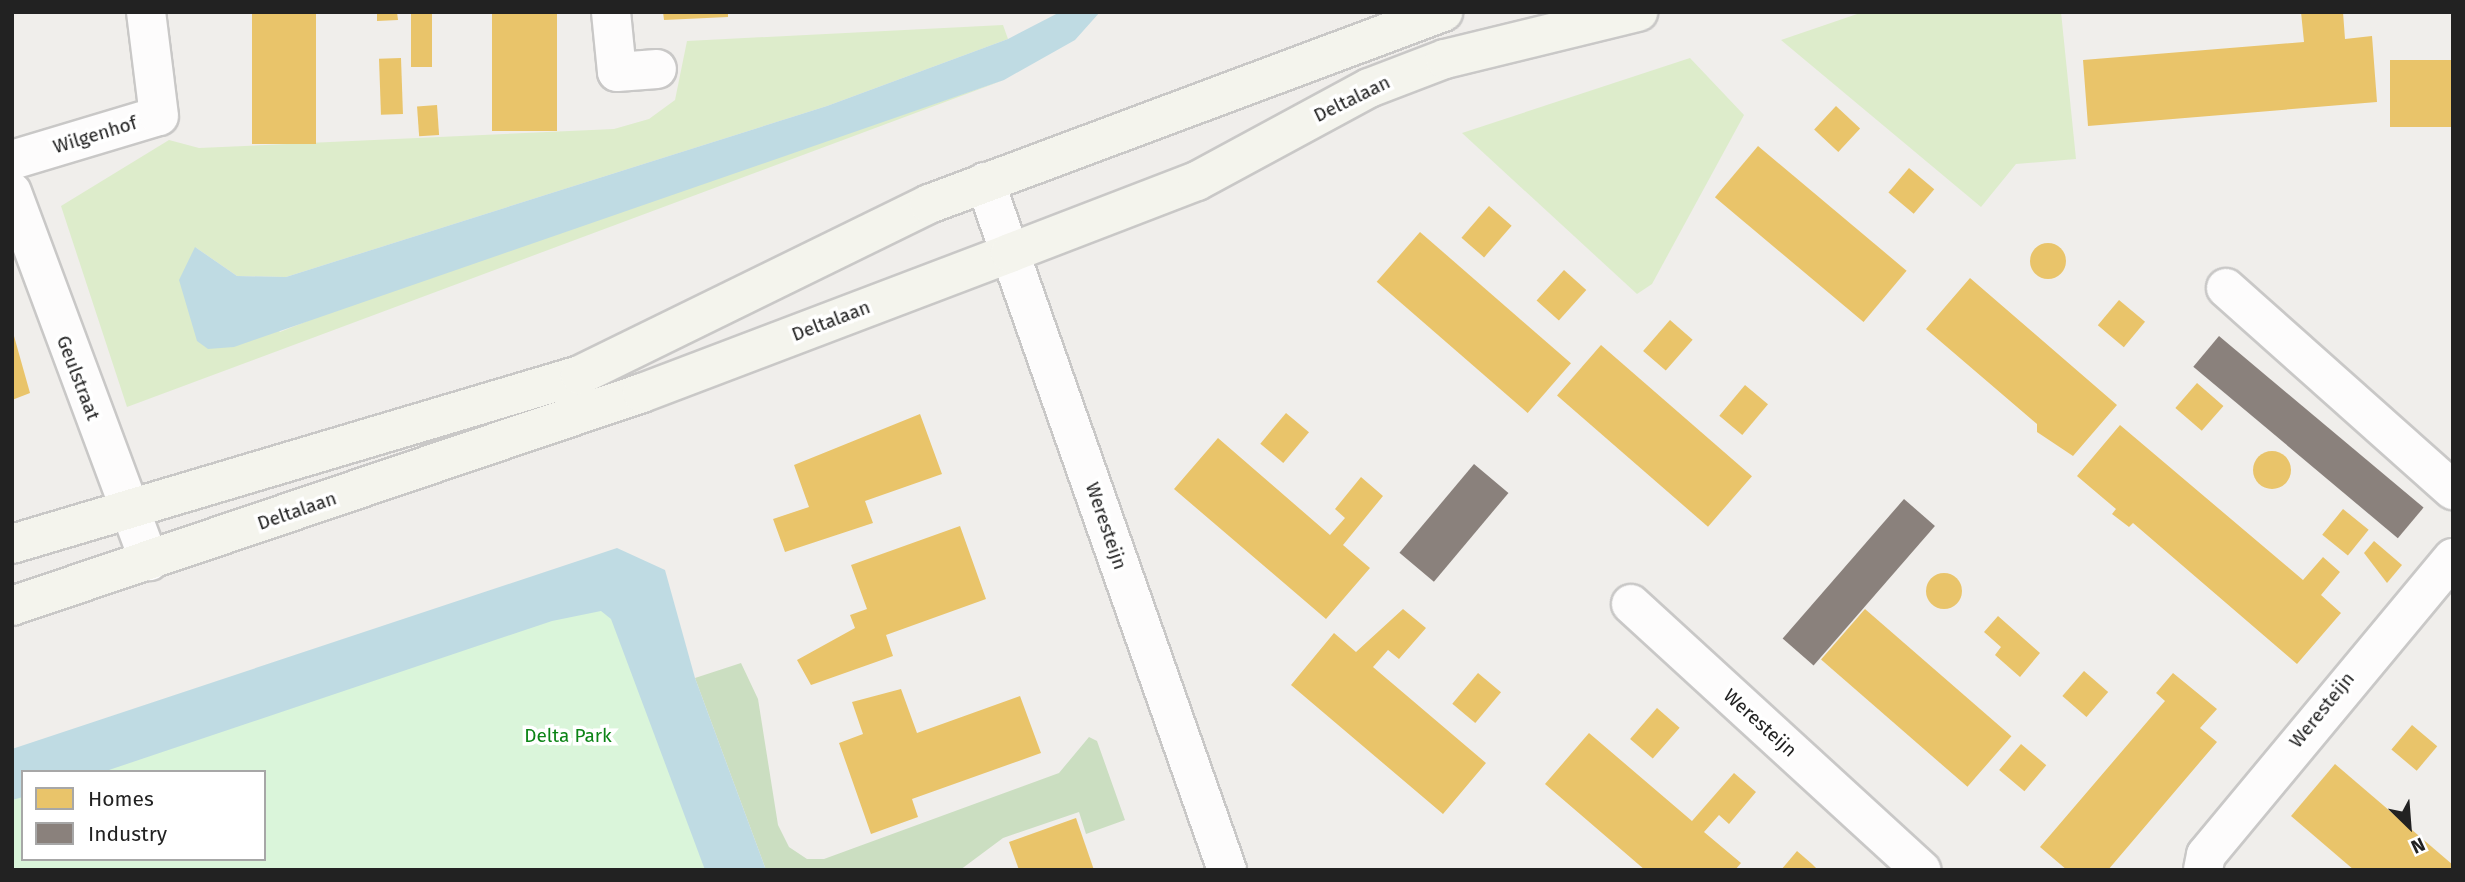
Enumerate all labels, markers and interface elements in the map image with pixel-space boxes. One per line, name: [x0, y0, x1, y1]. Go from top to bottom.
street label: Deltalaan: [1310, 71, 1394, 127]
street label: Wilgenhof: [50, 111, 140, 159]
street label: Deltalaan: [789, 296, 873, 346]
street label: Geulstraat: [51, 332, 105, 424]
street label: Weresteijn: [1080, 479, 1132, 573]
street label: Deltalaan: [254, 487, 340, 535]
street label: Weresteijn: [2285, 668, 2359, 752]
street label: Weresteijn: [1719, 684, 1801, 762]
park label: Delta Park: [524, 725, 612, 747]
legend: [21, 770, 266, 861]
text: Homes: [88, 786, 154, 812]
north arrow: [2374, 791, 2444, 861]
text: Industry: [88, 821, 167, 847]
text: N: [2408, 832, 2429, 859]

